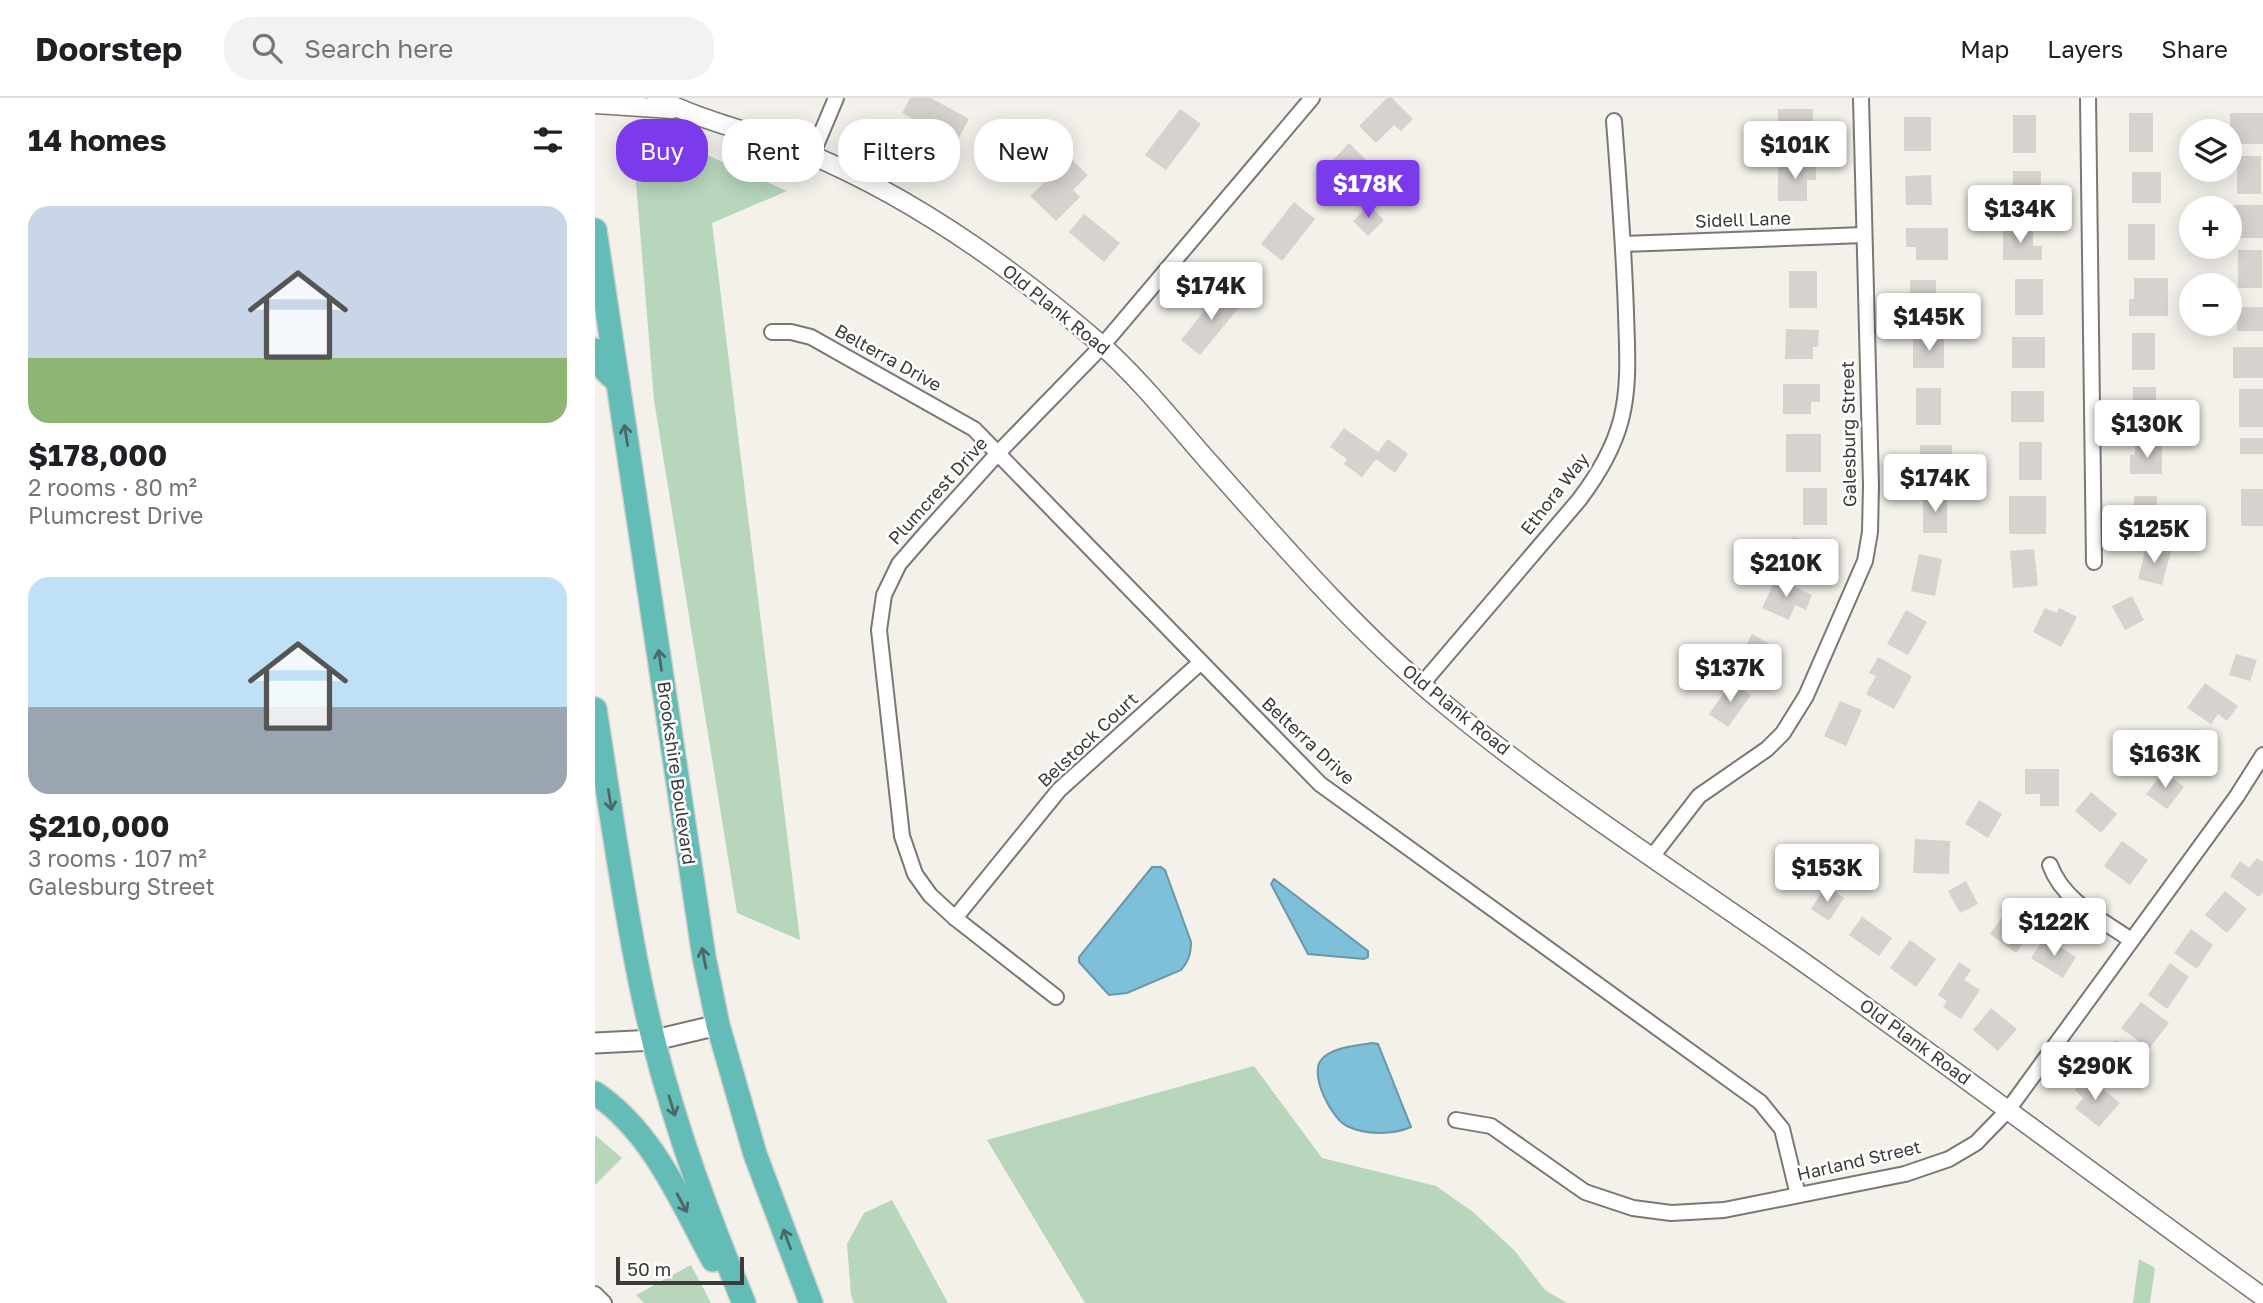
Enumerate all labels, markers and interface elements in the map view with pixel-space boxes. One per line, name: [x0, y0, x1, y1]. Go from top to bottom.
search box: [224, 17, 714, 80]
text: Doorstep: [35, 29, 182, 68]
icon: search: [248, 29, 286, 67]
text: Search here: [304, 33, 453, 64]
text: Map: [1960, 34, 2009, 63]
text: Layers: [2047, 34, 2123, 63]
text: Share: [2161, 34, 2228, 63]
chip: Buy: [616, 119, 708, 182]
chip: Rent: [722, 119, 824, 182]
chip: Filters: [838, 119, 960, 182]
chip: New: [974, 119, 1073, 182]
map controls: [2179, 119, 2242, 336]
button: layers: [2179, 119, 2242, 182]
icon: filters: [529, 121, 567, 159]
text: 14 homes: [28, 122, 167, 158]
pin: $101K: [1746, 122, 1844, 181]
text: $101K: [1760, 130, 1830, 158]
pin: $178K: [1319, 160, 1417, 220]
text: $178K: [1332, 169, 1404, 197]
pin: $134K: [1971, 186, 2069, 245]
text: $134K: [1984, 194, 2056, 222]
button: +: [2179, 196, 2242, 259]
street label: Sidell Lane: [1695, 206, 1791, 232]
icon: home: [235, 252, 361, 378]
street label: Old Plank Road: [998, 259, 1115, 359]
pin: $174K: [1162, 262, 1260, 322]
text: $174K: [1176, 271, 1246, 299]
button: −: [2179, 273, 2242, 336]
pin: $145K: [1880, 294, 1978, 353]
text: $145K: [1893, 302, 1965, 330]
street label: Belterra Drive: [831, 319, 946, 396]
street label: Galesburg Street: [1836, 361, 1860, 507]
pin: $130K: [2098, 400, 2196, 460]
text: $130K: [2111, 409, 2183, 437]
one-way arrow: [619, 424, 632, 447]
street label: Plumcrest Drive: [883, 432, 991, 549]
text: $178,000: [28, 437, 167, 473]
street label: Ethora Way: [1515, 448, 1593, 539]
pin: $174K: [1886, 454, 1984, 514]
text: $174K: [1900, 463, 1970, 491]
text: 2 rooms · 80 m²: [28, 473, 197, 501]
text: Plumcrest Drive: [28, 501, 203, 529]
pin: $125K: [2105, 505, 2203, 565]
text: $125K: [2118, 514, 2190, 542]
pin: $210K: [1737, 540, 1835, 599]
text: $210K: [1750, 548, 1822, 576]
icon: home: [235, 623, 361, 749]
pin: $137K: [1681, 644, 1779, 704]
one-way arrow: [653, 649, 666, 672]
text: $137K: [1695, 653, 1765, 681]
street label: Old Plank Road: [1398, 659, 1515, 759]
street label: Brookshire Boulevard: [653, 680, 701, 866]
street label: Belstock Court: [1033, 687, 1142, 791]
street label: Belterra Drive: [1258, 692, 1360, 789]
pin: $163K: [2116, 730, 2214, 790]
text: $163K: [2129, 739, 2201, 767]
one-way arrow: [604, 789, 617, 811]
text: $210,000: [28, 808, 169, 844]
text: 3 rooms · 107 m²: [28, 844, 206, 872]
pin: $153K: [1778, 844, 1876, 904]
text: $153K: [1791, 853, 1863, 881]
text: Galesburg Street: [28, 872, 215, 900]
pin: $122K: [2005, 898, 2103, 958]
text: $122K: [2018, 907, 2090, 935]
one-way arrow: [697, 947, 710, 970]
street label: Old Plank Road: [1856, 993, 1975, 1089]
pin: $290K: [2046, 1042, 2144, 1102]
text: $290K: [2057, 1051, 2133, 1079]
one-way arrow: [667, 1094, 680, 1116]
street label: Harland Street: [1795, 1135, 1923, 1185]
one-way arrow: [676, 1192, 689, 1213]
one-way arrow: [780, 1229, 792, 1251]
scale bar: [616, 1254, 744, 1286]
text: 50 m: [627, 1257, 671, 1280]

